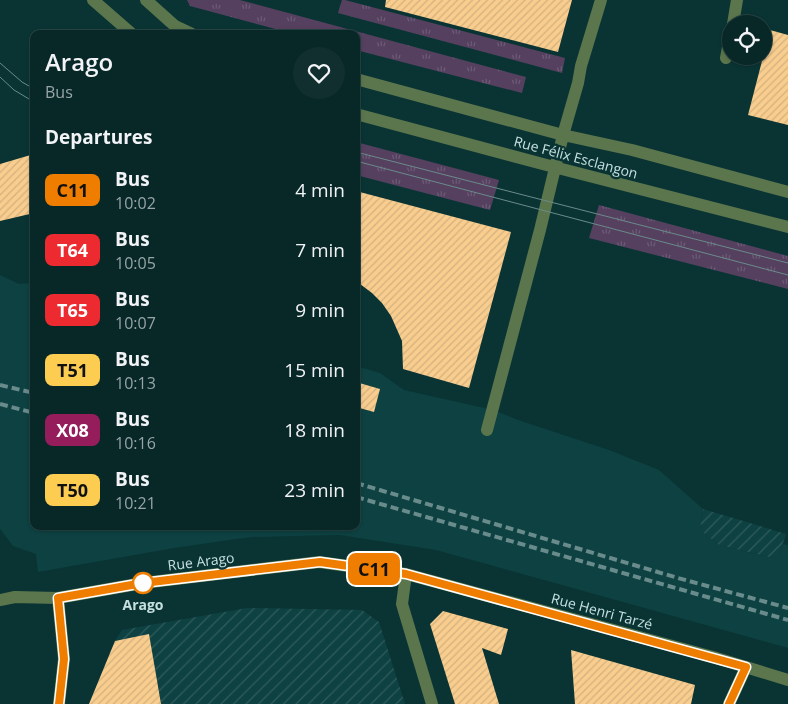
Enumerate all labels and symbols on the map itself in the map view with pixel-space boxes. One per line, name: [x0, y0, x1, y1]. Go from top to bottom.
street label: Rue Félix Esclangon: [512, 131, 640, 183]
street label: Rue Arago: [167, 547, 235, 575]
line badge: C11: [345, 553, 403, 585]
marker: Arago: [132, 572, 154, 594]
street label: Rue Henri Tarzé: [549, 588, 655, 634]
place label: Arago: [122, 595, 164, 614]

